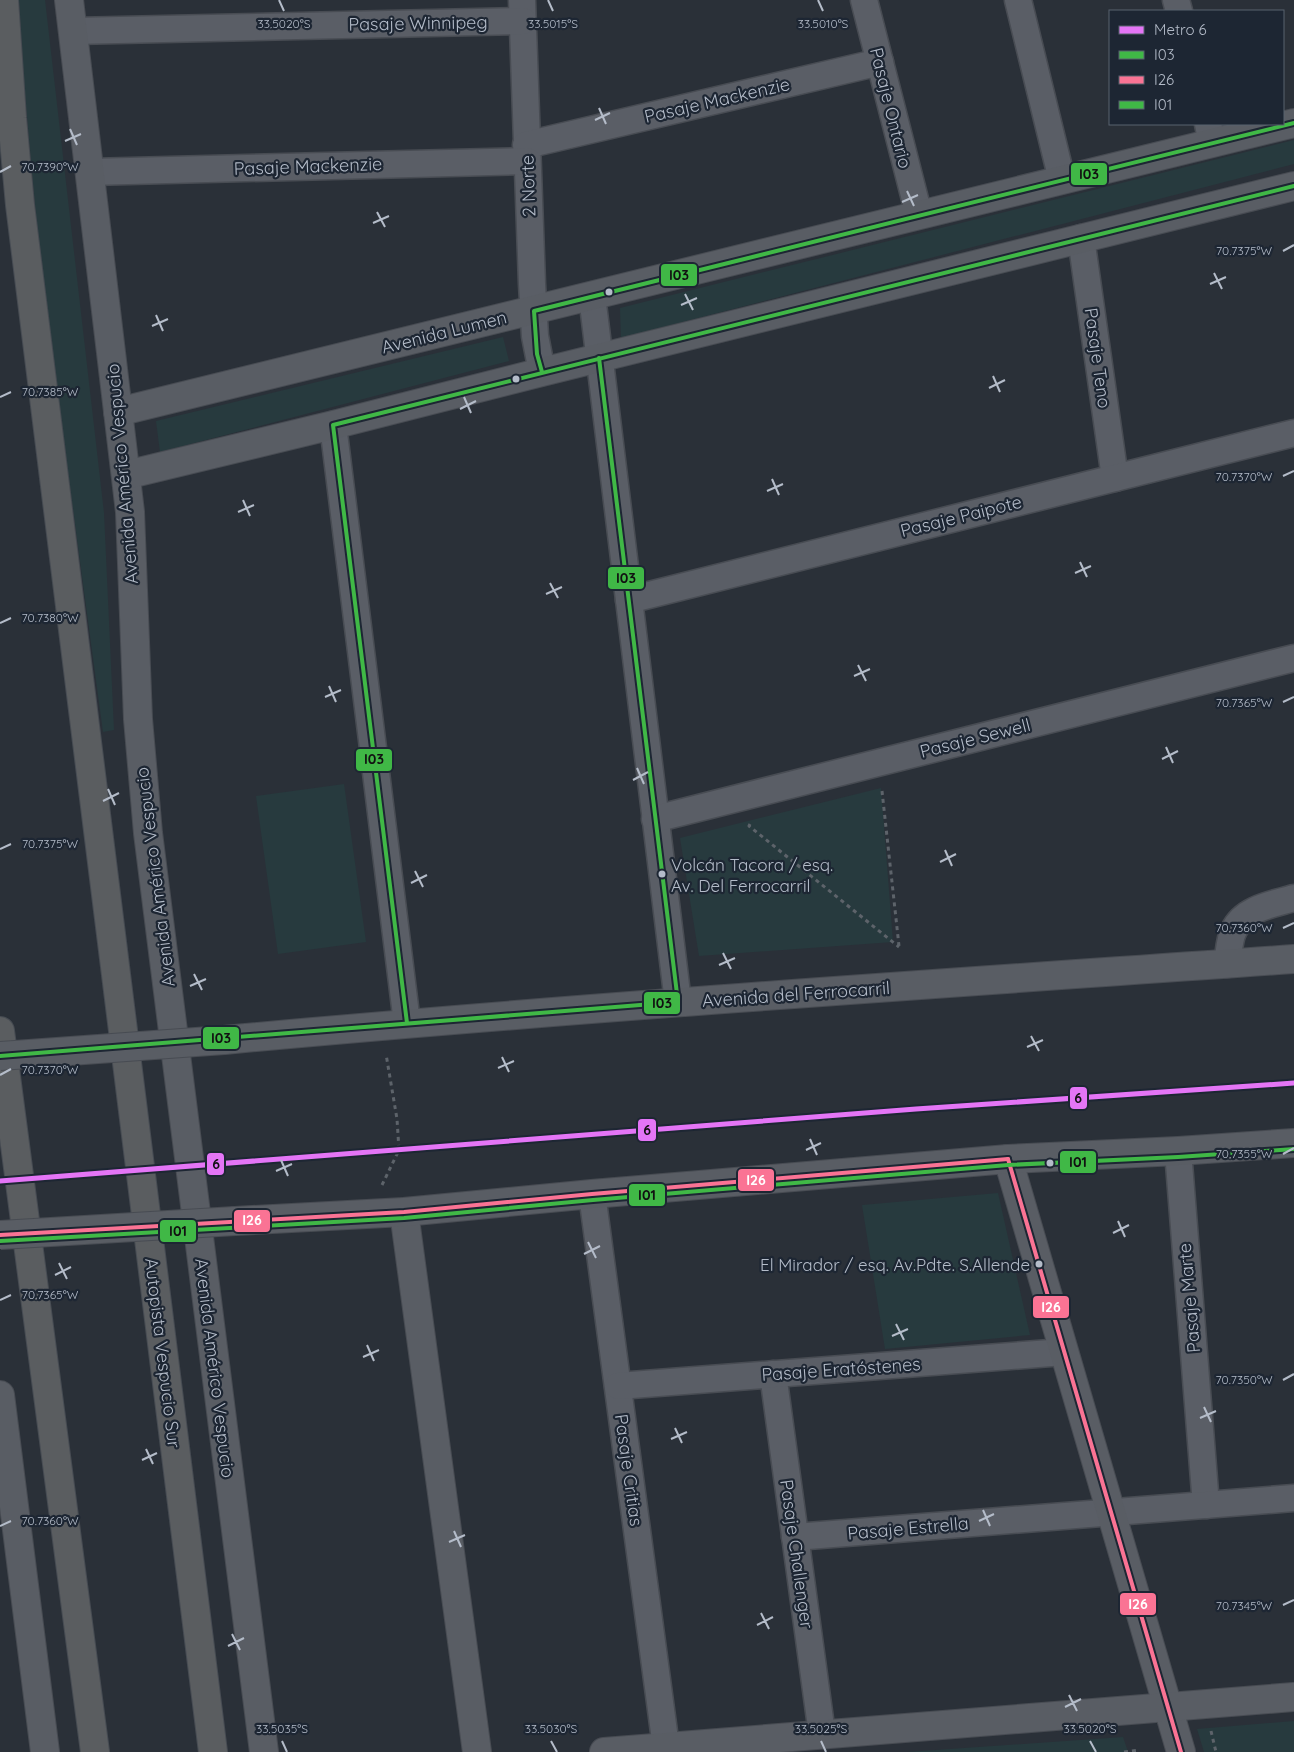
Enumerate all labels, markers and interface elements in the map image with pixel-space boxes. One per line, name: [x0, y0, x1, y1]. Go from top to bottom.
street label: Pasaje Winnipeg: [348, 10, 488, 36]
legend: [1109, 10, 1284, 125]
text: 33.5020°S: [258, 16, 311, 31]
text: 33.5015°S: [528, 16, 578, 31]
text: 33.5010°S: [798, 16, 849, 31]
text: Metro 6: [1154, 20, 1207, 39]
street label: Pasaje Ontario: [865, 45, 917, 171]
text: I03: [1154, 45, 1175, 64]
text: I26: [1154, 70, 1174, 89]
street label: Pasaje Mackenzie: [642, 72, 792, 128]
text: I01: [1154, 95, 1172, 114]
street label: Pasaje Mackenzie: [233, 152, 383, 180]
street label: 2 Norte: [515, 155, 541, 217]
text: 70.7390°W: [21, 159, 79, 174]
line badge: I03: [1070, 162, 1108, 186]
text: I03: [1079, 165, 1099, 183]
text: 70.7375°W: [1216, 243, 1272, 258]
line badge: I03: [660, 263, 698, 287]
text: I03: [669, 266, 689, 284]
unlabelled marker: [604, 287, 614, 297]
street label: Avenida Lumen: [379, 305, 509, 359]
street label: Pasaje Teno: [1080, 306, 1116, 410]
street label: Avenida Américo Vespucio: [101, 363, 143, 585]
unlabelled marker: [511, 374, 521, 384]
text: 70.7385°W: [22, 384, 79, 399]
text: 70.7370°W: [1216, 469, 1273, 484]
street label: Pasaje Paipote: [898, 490, 1024, 542]
line badge: I03: [607, 566, 645, 590]
text: I03: [616, 569, 636, 587]
text: 70.7380°W: [21, 610, 79, 625]
text: 70.7365°W: [1216, 695, 1273, 710]
street label: Pasaje Sewell: [917, 713, 1033, 763]
line badge: I03: [355, 748, 393, 772]
text: I03: [364, 750, 384, 768]
street label: Avenida Américo Vespucio: [130, 766, 180, 988]
text: 70.7375°W: [22, 836, 78, 851]
place label: Volcán Tacora / esq. Av. Del Ferrocarril: [671, 854, 833, 896]
marker: Volcán Tacora / esq. Av. Del Ferrocarril: [657, 869, 667, 879]
text: 70.7360°W: [1215, 920, 1273, 935]
street label: Avenida del Ferrocarril: [701, 976, 891, 1012]
line badge: I03: [643, 991, 681, 1015]
text: I03: [652, 994, 672, 1012]
line badge: I03: [202, 1026, 240, 1050]
text: I03: [211, 1029, 231, 1047]
text: 70.7370°W: [22, 1062, 79, 1077]
line badge: 6: [1069, 1086, 1088, 1110]
text: 6: [1074, 1089, 1082, 1107]
line badge: 6: [637, 1118, 657, 1142]
text: 6: [643, 1121, 651, 1139]
text: 70.7355°W: [1216, 1146, 1273, 1161]
line badge: I01: [1059, 1150, 1097, 1174]
line badge: 6: [206, 1152, 225, 1176]
text: I01: [1069, 1153, 1087, 1171]
text: 6: [212, 1155, 220, 1173]
unlabelled marker: [1045, 1158, 1055, 1168]
line badge: I26: [737, 1168, 775, 1192]
text: I26: [746, 1171, 766, 1189]
line badge: I01: [628, 1183, 666, 1207]
text: I01: [638, 1186, 656, 1204]
line badge: I26: [233, 1209, 271, 1233]
text: I26: [242, 1211, 262, 1229]
line badge: I01: [159, 1219, 197, 1243]
text: I01: [169, 1222, 187, 1240]
street label: Pasaje Marte: [1173, 1242, 1205, 1354]
place label: El Mirador / esq. Av.Pdte. S.Allende: [760, 1254, 1030, 1275]
street label: Autopista Vespucio Sur: [140, 1257, 186, 1449]
street label: Avenida Américo Vespucio: [190, 1257, 240, 1479]
marker: El Mirador / esq. Av.Pdte. S.Allende: [1034, 1259, 1044, 1269]
text: 70.7365°W: [22, 1287, 79, 1302]
line badge: I26: [1032, 1295, 1070, 1319]
text: I26: [1041, 1298, 1061, 1316]
street label: Pasaje Eratóstenes: [761, 1352, 921, 1386]
text: 70.7350°W: [1215, 1372, 1273, 1387]
street label: Pasaje Critias: [610, 1413, 648, 1527]
street label: Pasaje Challenger: [775, 1478, 819, 1630]
street label: Pasaje Estrella: [846, 1511, 970, 1545]
text: 70.7360°W: [21, 1513, 79, 1528]
line badge: I26: [1119, 1592, 1157, 1616]
text: I26: [1128, 1595, 1148, 1613]
text: 70.7345°W: [1216, 1598, 1273, 1613]
text: 33.5035°S: [256, 1721, 308, 1736]
text: 33.5030°S: [525, 1721, 578, 1736]
text: 33.5025°S: [795, 1721, 847, 1736]
text: 33.5020°S: [1064, 1721, 1117, 1736]

